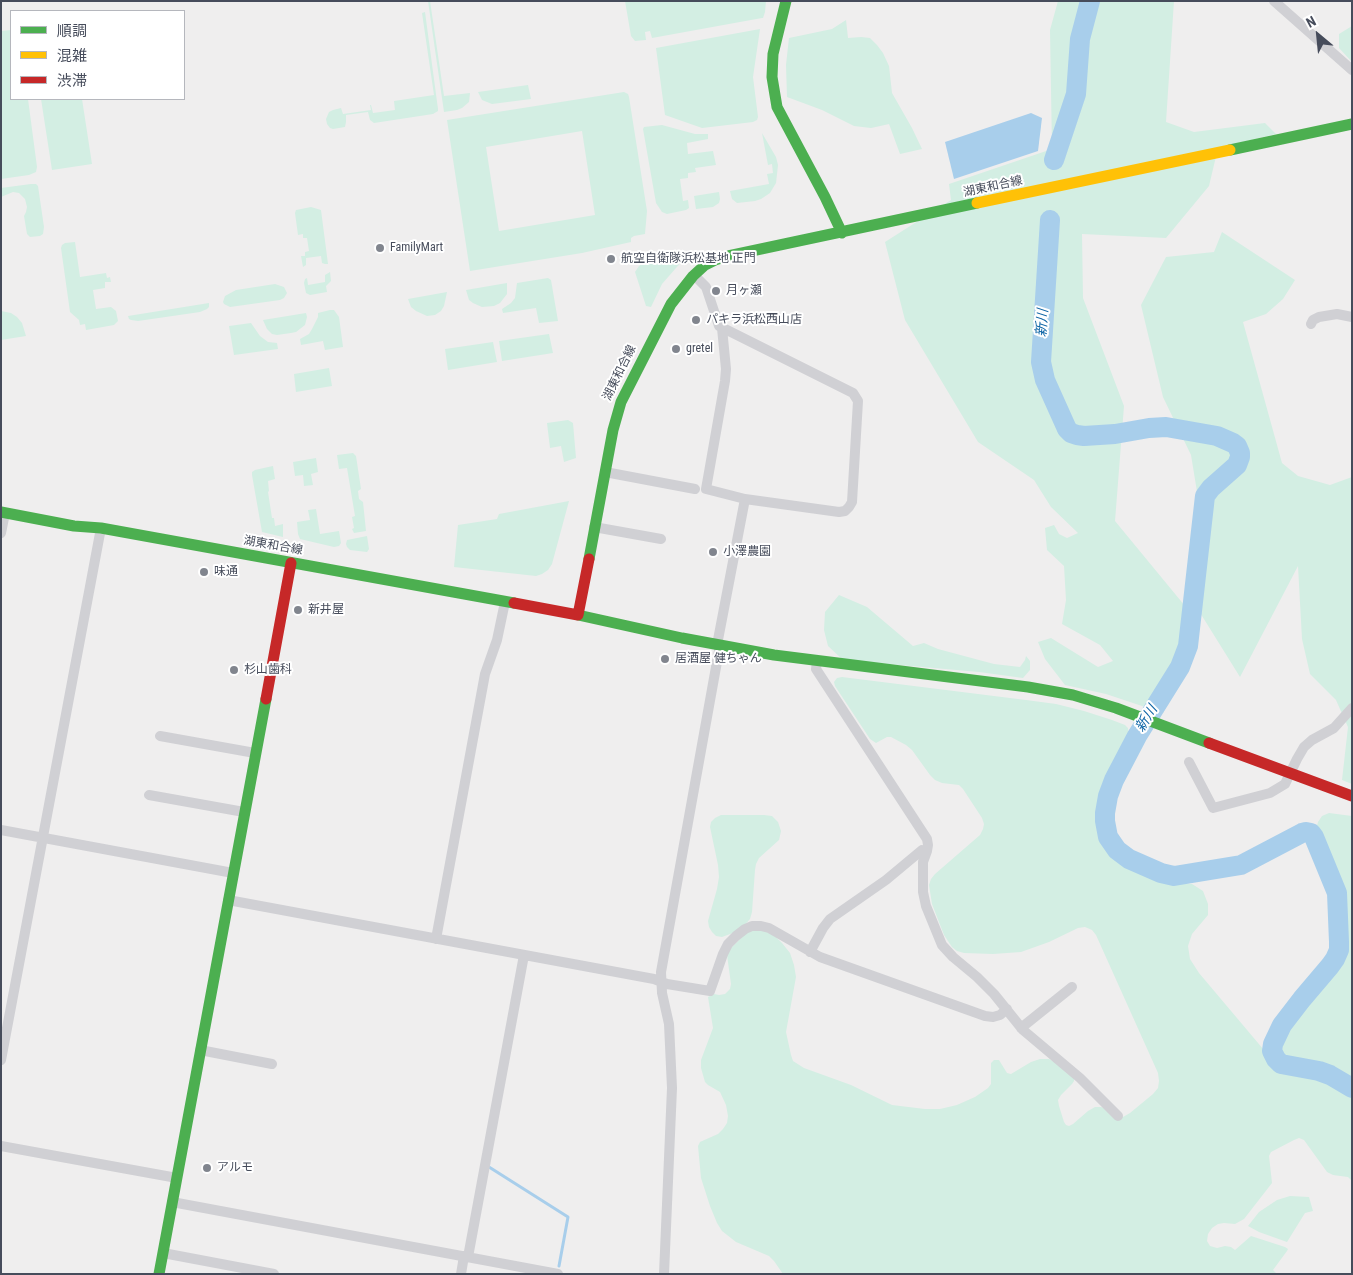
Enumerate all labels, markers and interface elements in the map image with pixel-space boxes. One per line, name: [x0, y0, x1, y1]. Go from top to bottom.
legend: [10, 10, 185, 100]
north arrow: [1293, 10, 1343, 60]
text: N: [1303, 13, 1318, 31]
text: 順調: [57, 22, 87, 40]
text: 混雑: [57, 47, 87, 65]
text: 渋滞: [57, 72, 87, 90]
street label: 湖東和合線: [962, 174, 1024, 200]
place label: FamilyMart: [390, 241, 443, 255]
marker: FamilyMart: [374, 242, 386, 254]
place label: 航空自衛隊浜松基地 正門: [621, 252, 756, 266]
marker: 航空自衛隊浜松基地 正門: [605, 253, 617, 265]
place label: 月ヶ瀬: [726, 284, 762, 298]
marker: 月ヶ瀬: [710, 285, 722, 297]
water label: 新川: [1034, 308, 1052, 338]
place label: パキラ浜松西山店: [706, 313, 802, 327]
marker: パキラ浜松西山店: [690, 314, 702, 326]
place label: gretel: [686, 342, 713, 356]
street label: 湖東和合線: [600, 343, 640, 403]
marker: gretel: [670, 343, 682, 355]
street label: 湖東和合線: [242, 534, 304, 558]
place label: 小澤農園: [723, 545, 771, 559]
marker: 小澤農園: [707, 546, 719, 558]
place label: 味通: [214, 565, 238, 579]
marker: 味通: [198, 566, 210, 578]
place label: 新井屋: [308, 603, 344, 617]
marker: 新井屋: [292, 604, 304, 616]
place label: 居酒屋 健ちゃん: [675, 652, 762, 666]
marker: 居酒屋 健ちゃん: [659, 653, 671, 665]
place label: 杉山歯科: [244, 663, 292, 677]
marker: 杉山歯科: [228, 664, 240, 676]
water label: 新川: [1132, 703, 1162, 735]
place label: アルモ: [217, 1161, 253, 1175]
marker: アルモ: [201, 1162, 213, 1174]

